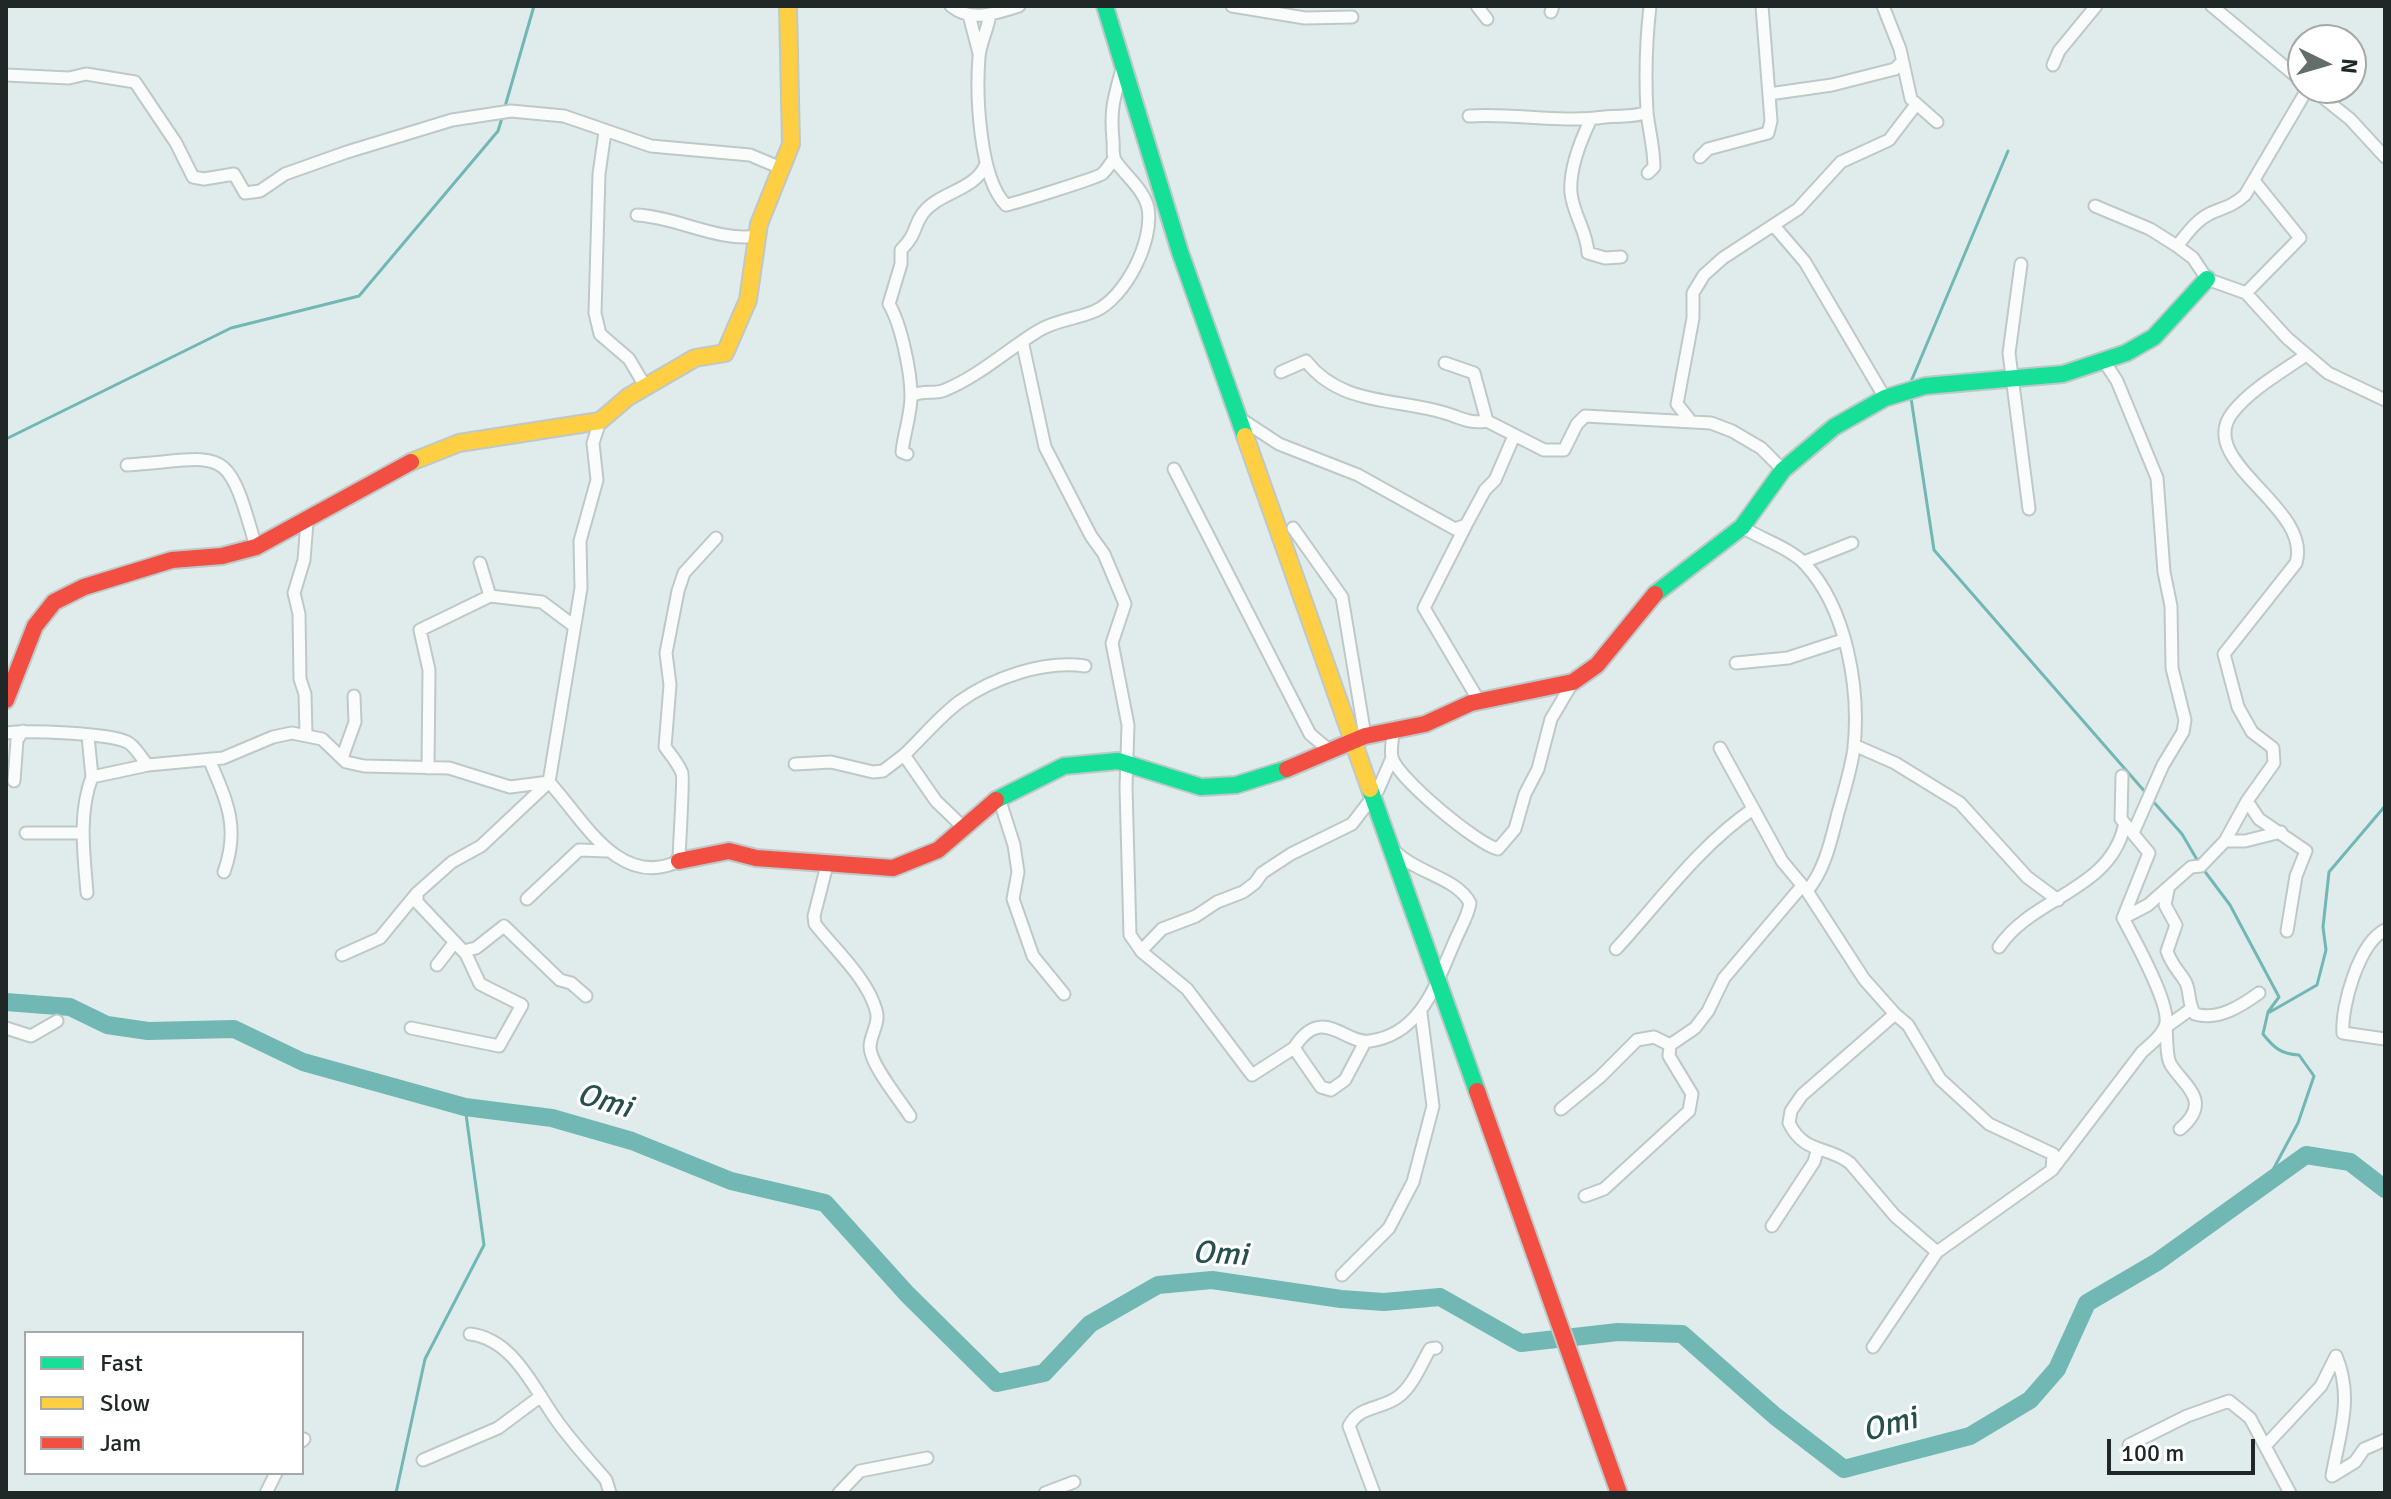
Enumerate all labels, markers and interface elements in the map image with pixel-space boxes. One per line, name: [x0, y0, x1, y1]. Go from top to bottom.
north arrow: [2287, 24, 2367, 104]
text: N: [2335, 57, 2364, 75]
water label: Omi: [572, 1076, 636, 1128]
water label: Omi: [1191, 1234, 1249, 1276]
legend: [24, 1331, 304, 1475]
text: Fast: [100, 1348, 143, 1378]
text: Slow: [100, 1388, 150, 1418]
water label: Omi: [1858, 1400, 1922, 1452]
scale bar: [2111, 1423, 2259, 1473]
text: Jam: [100, 1428, 141, 1458]
text: 100 m: [2121, 1438, 2184, 1468]

